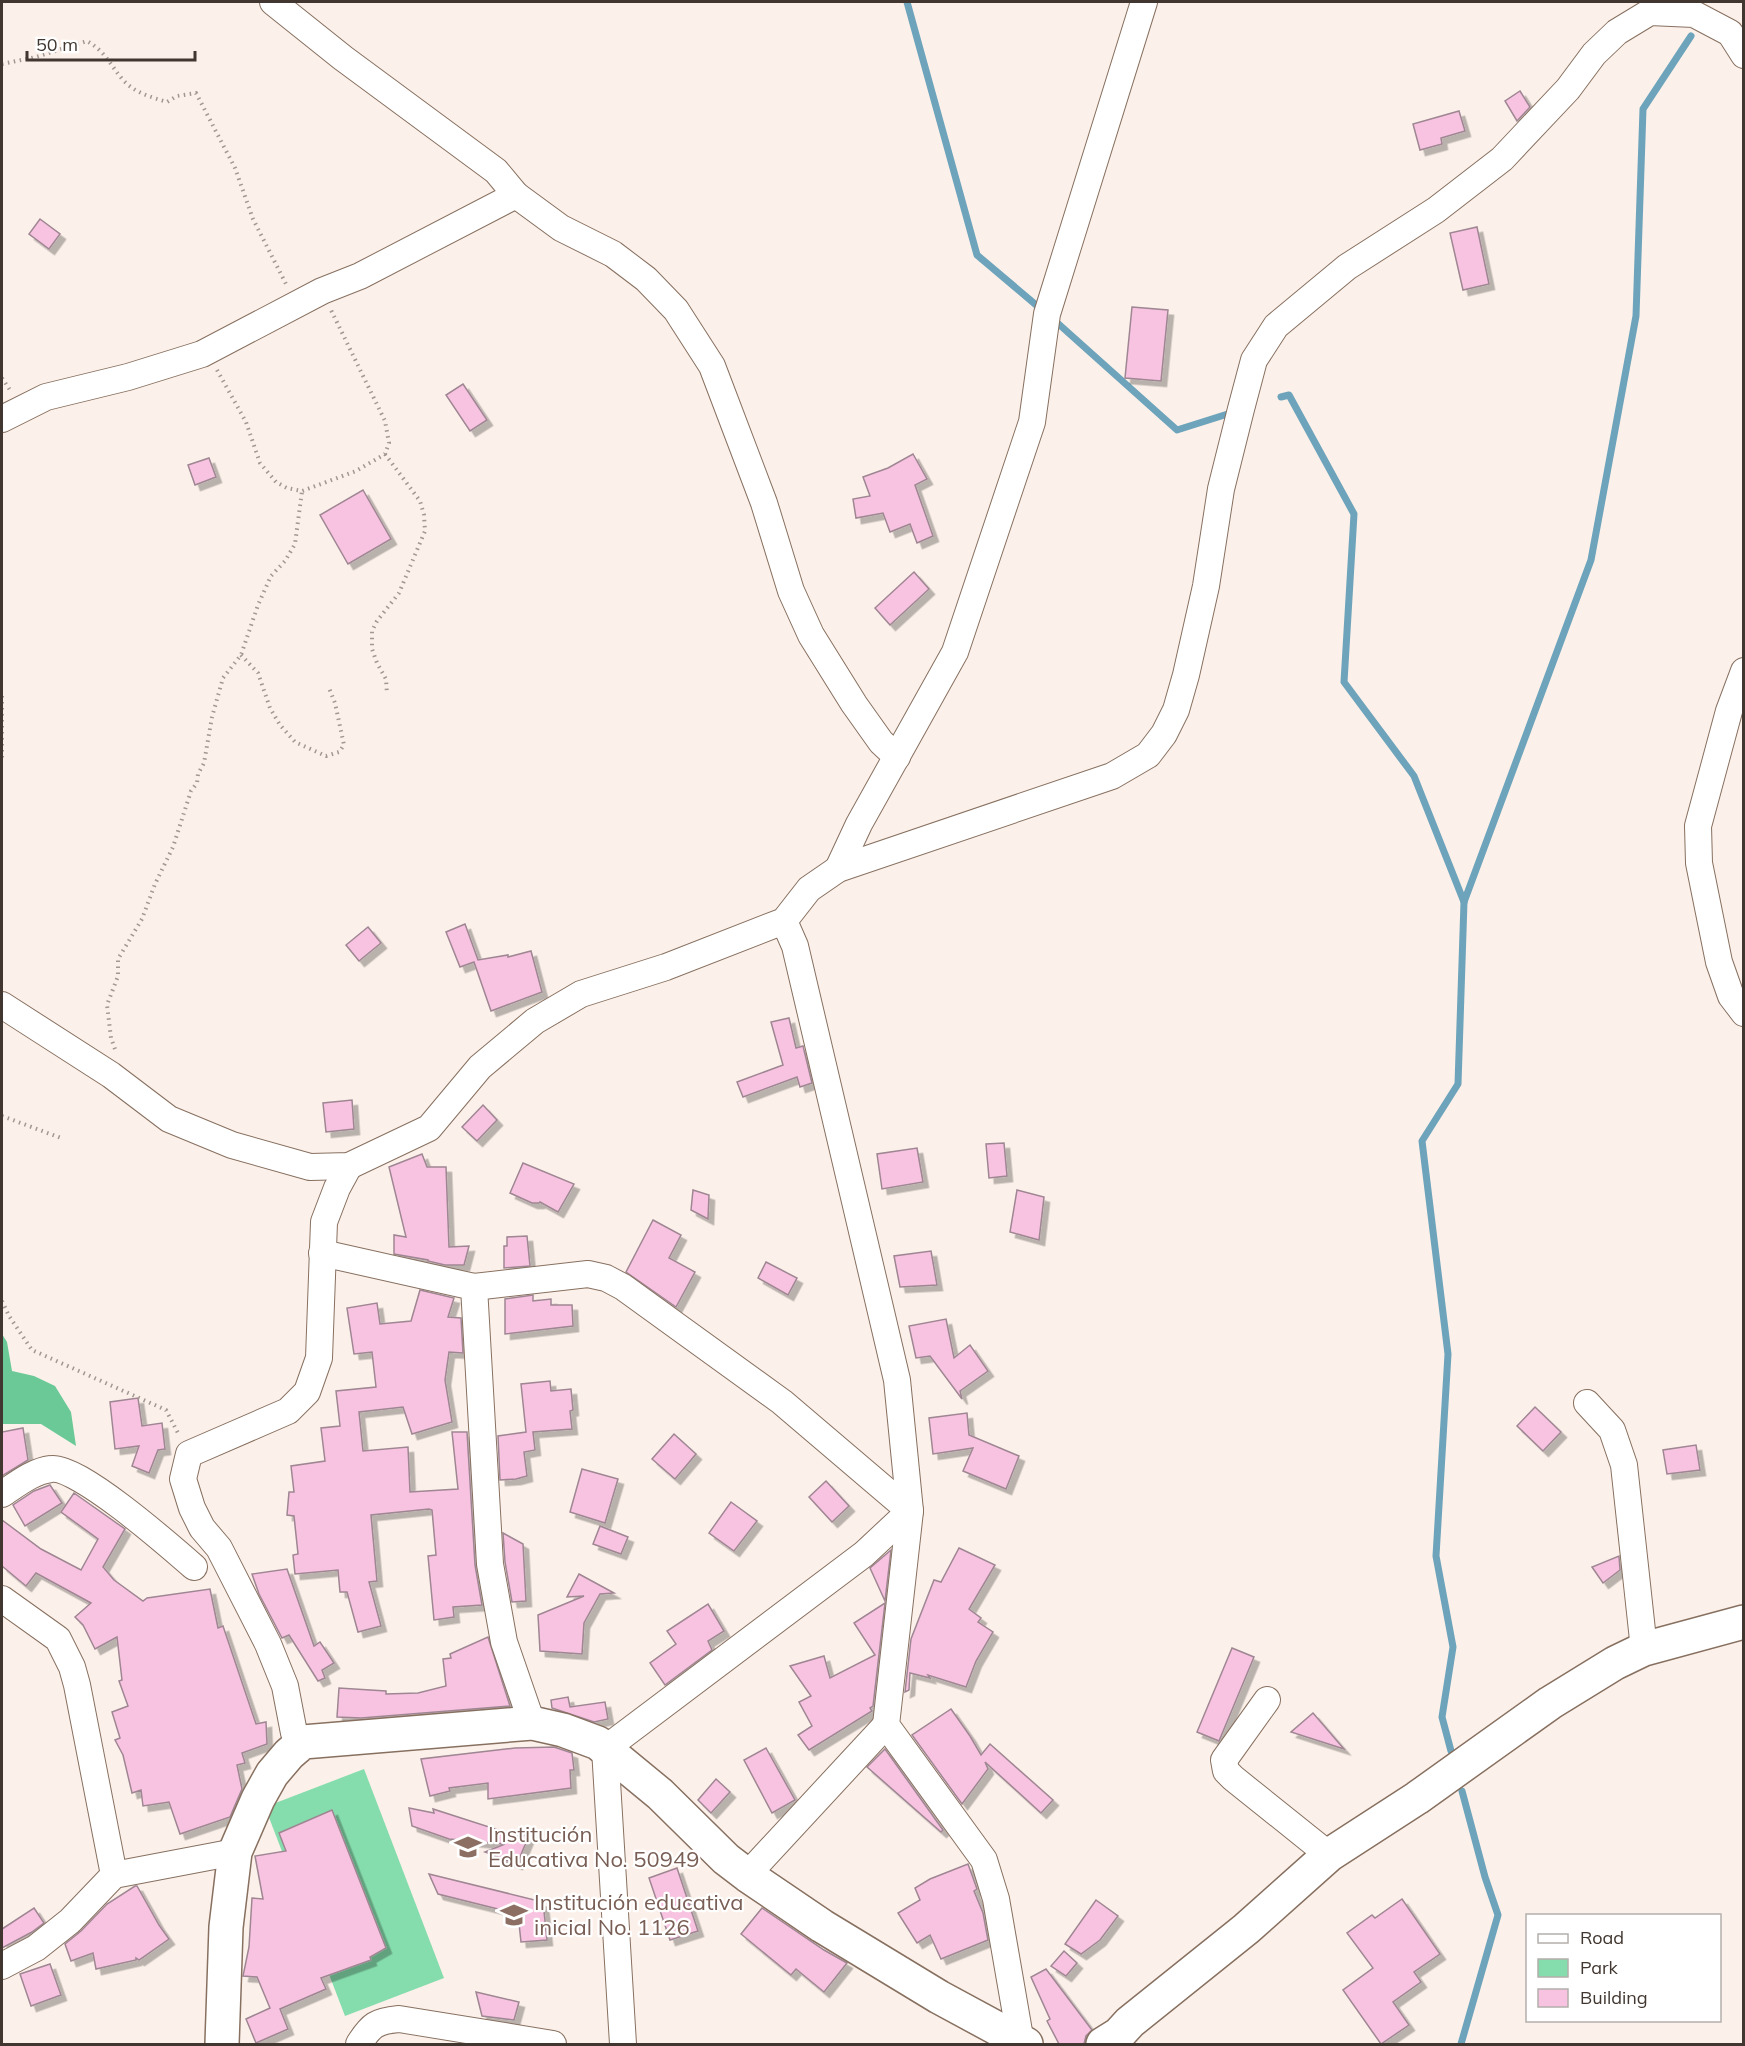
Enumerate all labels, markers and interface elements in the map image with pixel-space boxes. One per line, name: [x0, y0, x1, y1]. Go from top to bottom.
scale bar: [27, 24, 195, 62]
text: 50 m: [36, 33, 78, 56]
place label: Institución Educativa No. 50949: [488, 1820, 699, 1873]
school or university icon: Institución Educativa No. 50949: [453, 1832, 483, 1862]
place label: Institución educativa inicial No. 1126: [534, 1888, 744, 1941]
school or university icon: Institución educativa inicial No. 1126: [499, 1900, 529, 1930]
legend: [1526, 1914, 1721, 2022]
text: Road: [1580, 1926, 1624, 1949]
text: Park: [1580, 1956, 1619, 1979]
text: Building: [1580, 1986, 1648, 2009]

